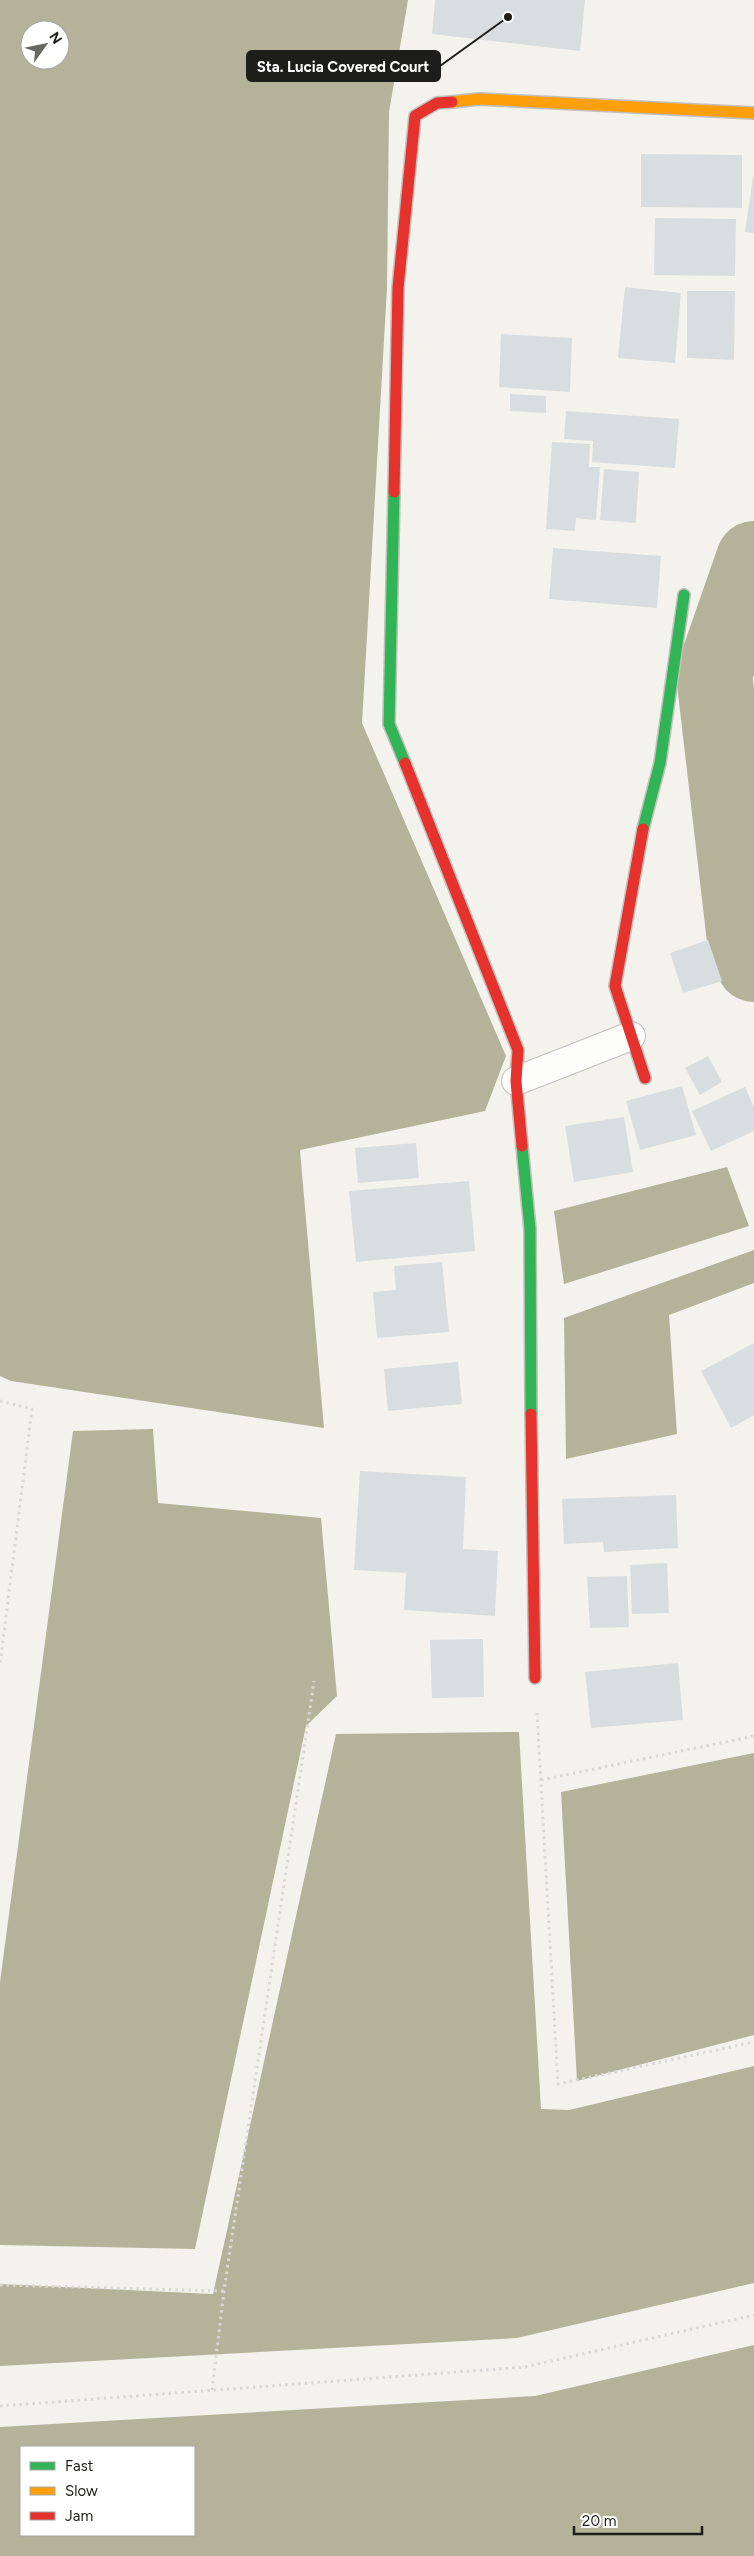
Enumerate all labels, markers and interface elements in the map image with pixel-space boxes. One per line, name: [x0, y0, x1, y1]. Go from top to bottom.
north arrow: [20, 20, 70, 70]
text: N: [45, 29, 66, 47]
callout: Sta. Lucia Covered Court: [247, 51, 440, 81]
text: Sta. Lucia Covered Court: [257, 58, 429, 76]
legend: [20, 2446, 195, 2536]
text: Fast: [65, 2457, 94, 2475]
text: Slow: [65, 2482, 98, 2500]
scale bar: [574, 2504, 702, 2536]
text: Jam: [65, 2507, 93, 2525]
text: 20 m: [582, 2512, 616, 2530]

